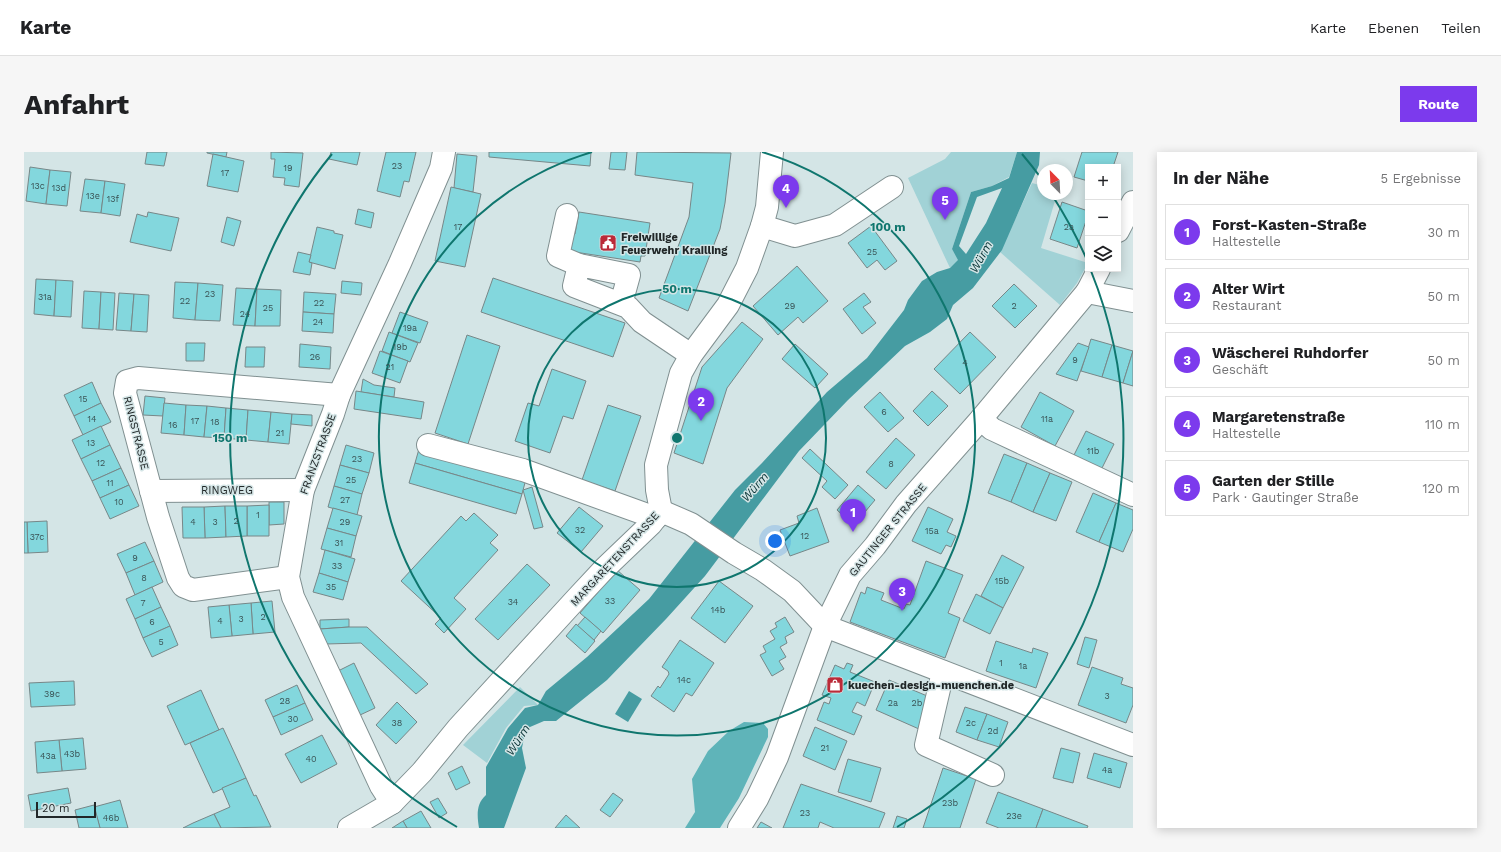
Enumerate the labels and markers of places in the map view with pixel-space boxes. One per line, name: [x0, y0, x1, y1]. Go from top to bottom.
pin: 4: [773, 175, 799, 208]
pin: 5: [932, 187, 958, 220]
place label: Freiwillige Feuerwehr Krailling: [621, 231, 728, 257]
public building icon: Freiwillige Feuerwehr Krailling: [598, 233, 618, 253]
pin: 2: [688, 388, 714, 421]
centre of rings: [670, 431, 684, 445]
pin: 1: [840, 499, 866, 532]
pin: 3: [889, 578, 915, 611]
shop icon: kuechen-design-muenchen.de: [825, 675, 845, 695]
place label: kuechen-design-muenchen.de: [848, 679, 1014, 692]

